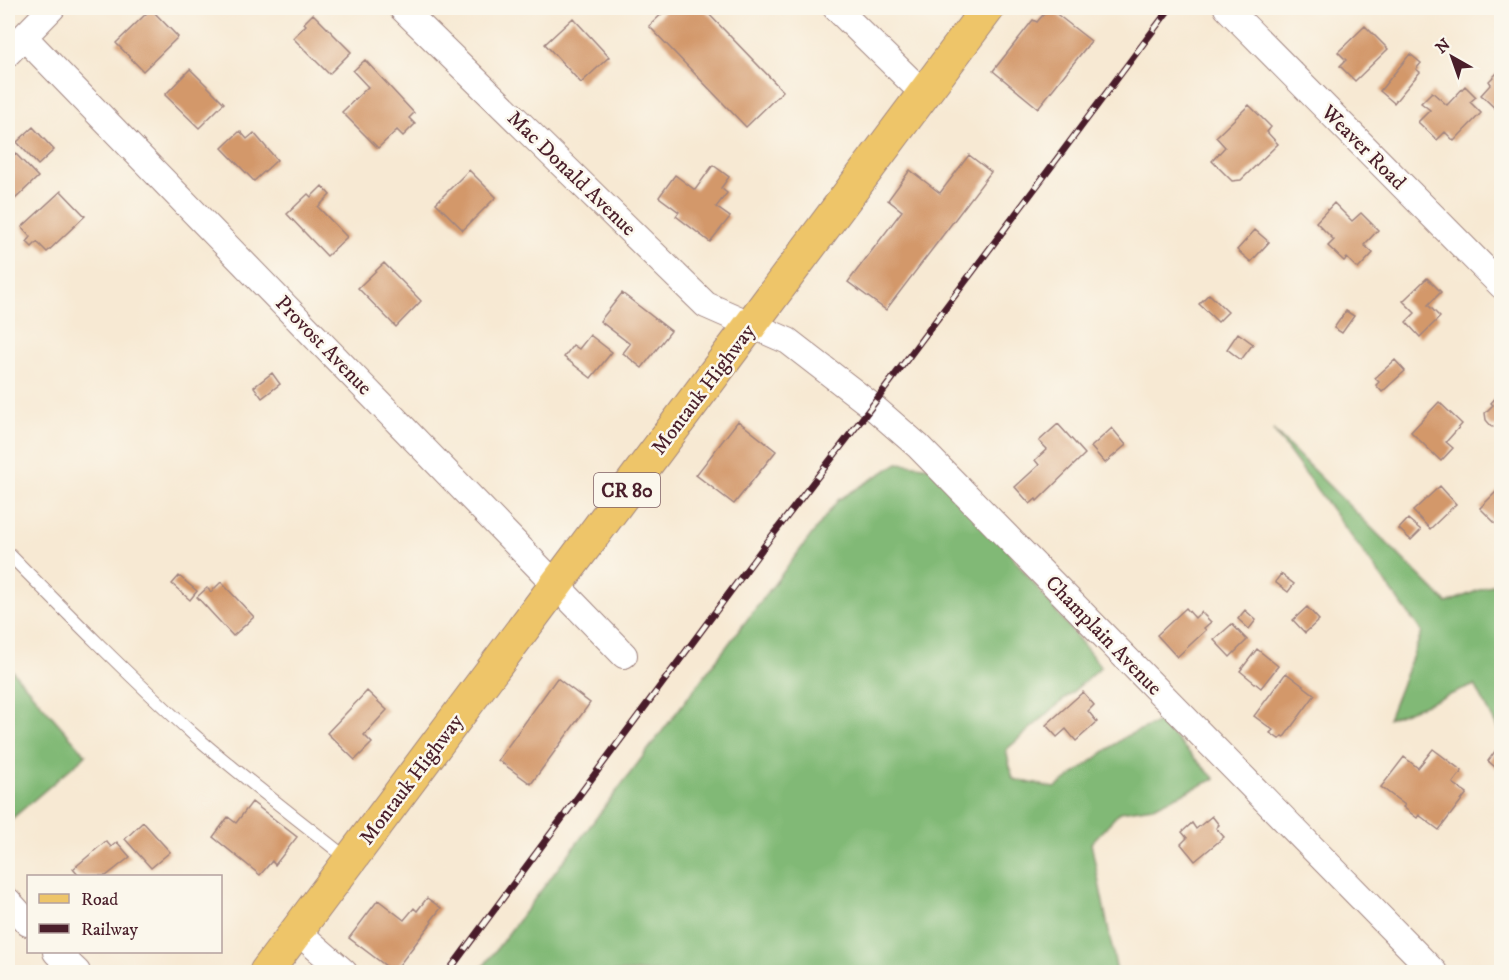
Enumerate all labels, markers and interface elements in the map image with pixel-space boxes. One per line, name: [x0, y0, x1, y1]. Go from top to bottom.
north arrow: [1422, 27, 1482, 87]
text: N: [1432, 34, 1454, 58]
street label: Weaver Road: [1315, 99, 1412, 196]
street label: Mac Donald Avenue: [501, 106, 641, 242]
street label: Provost Avenue: [269, 290, 377, 401]
street label: Montauk Highway: [646, 318, 762, 460]
road number: CR 80: [594, 473, 660, 507]
street label: Champlain Avenue: [1039, 570, 1167, 701]
street label: Montauk Highway: [354, 708, 470, 850]
legend: [27, 875, 222, 953]
text: Road: [81, 889, 118, 911]
text: Railway: [81, 919, 139, 941]

